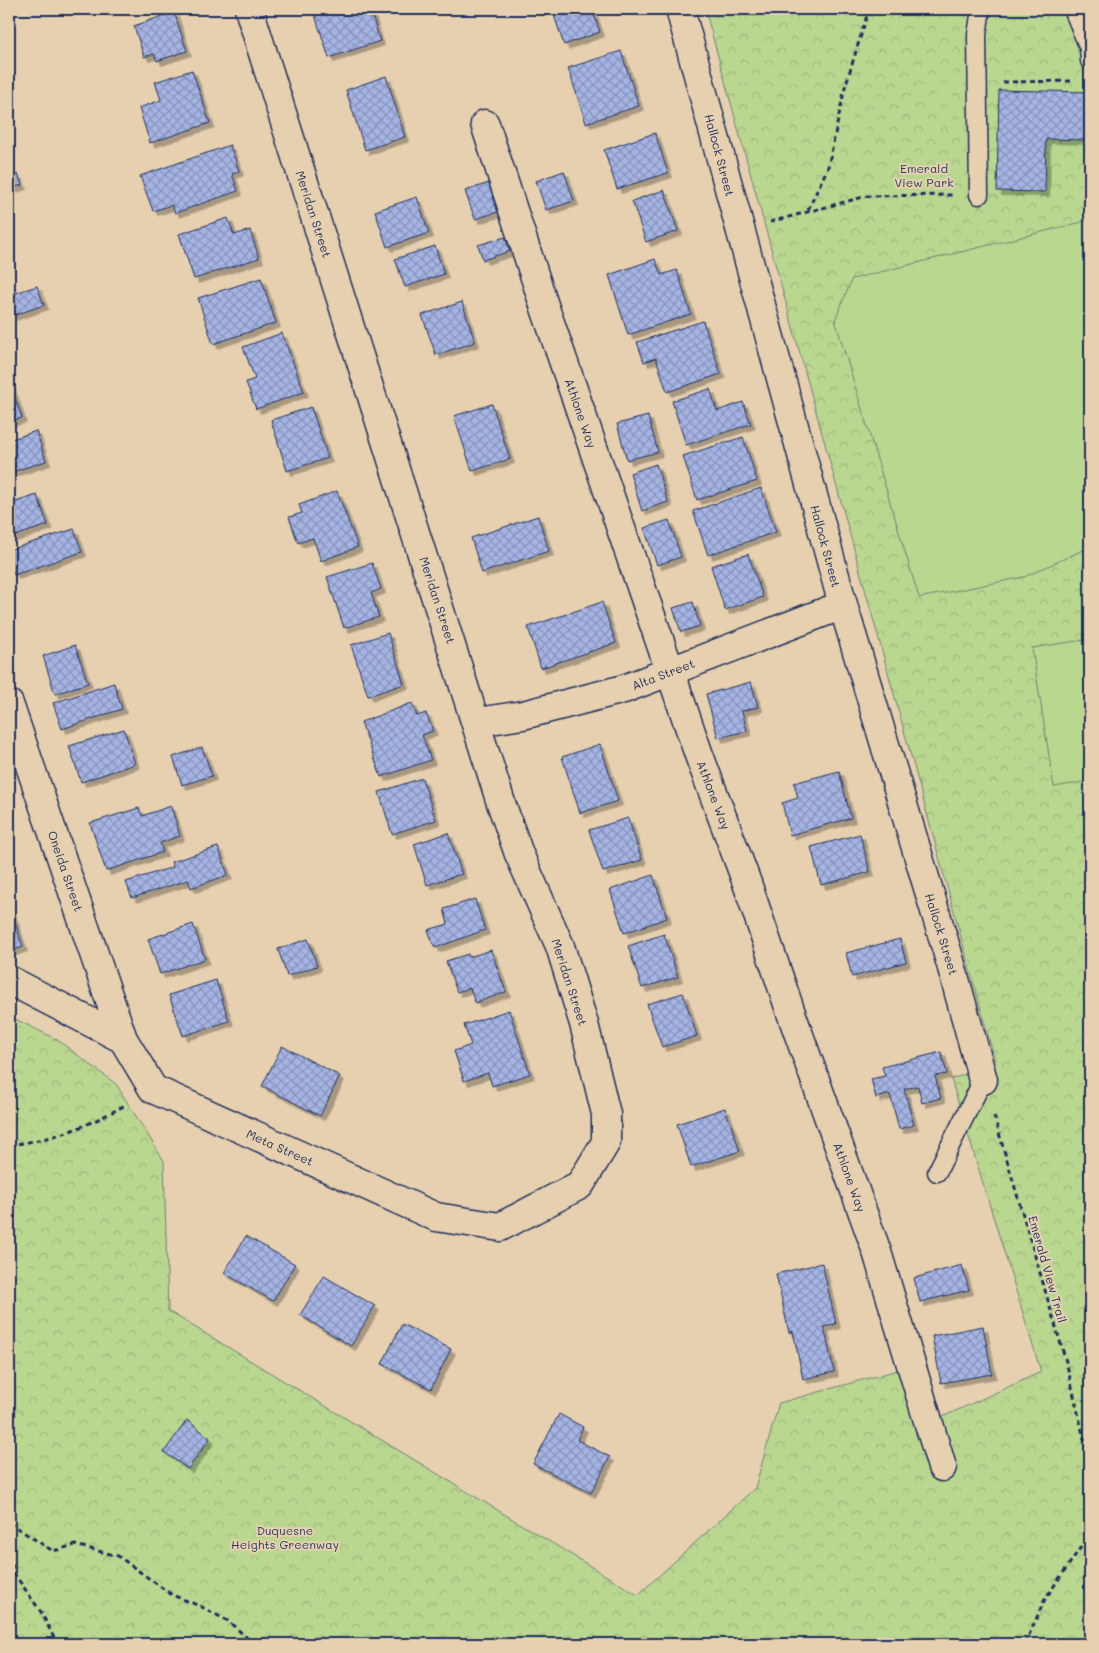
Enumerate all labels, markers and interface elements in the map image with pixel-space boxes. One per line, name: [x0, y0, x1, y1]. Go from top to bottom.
street label: Hallock Street: [701, 112, 739, 198]
park label: Emerald View Park: [894, 160, 954, 190]
street label: Meridan Street: [292, 169, 336, 259]
street label: Athlone Way: [562, 376, 600, 450]
street label: Hallock Street: [807, 503, 845, 589]
street label: Meridan Street: [416, 555, 460, 645]
street label: Alta Street: [629, 655, 697, 693]
street label: Athlone Way: [694, 758, 734, 832]
street label: Oneida Street: [45, 829, 87, 913]
street label: Hallock Street: [922, 891, 962, 977]
street label: Meridan Street: [548, 937, 592, 1027]
street label: Meta Street: [244, 1125, 316, 1169]
street label: Athlone Way: [830, 1140, 870, 1214]
street label: Emerald View Trail: [1025, 1214, 1071, 1324]
park label: Duquesne Heights Greenway: [231, 1522, 339, 1552]

